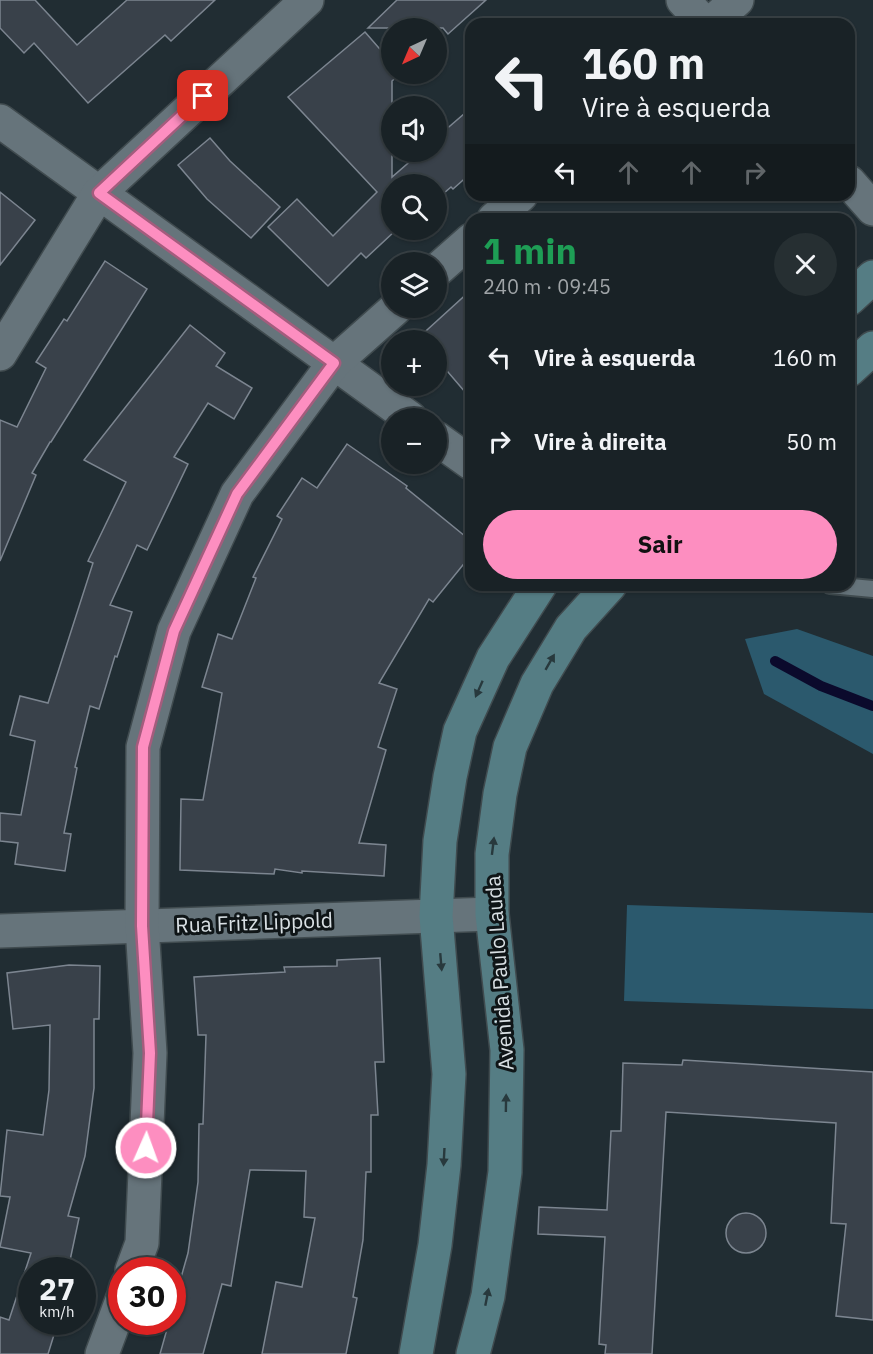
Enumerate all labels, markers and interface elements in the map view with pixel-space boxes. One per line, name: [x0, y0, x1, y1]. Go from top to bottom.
north arrow: [381, 18, 447, 84]
map controls: [381, 18, 447, 474]
text: 160 m: [582, 36, 705, 91]
icon: left: [483, 42, 561, 120]
pin: [177, 70, 228, 121]
icon: arrive: [186, 79, 219, 112]
text: Vire à esquerda: [582, 89, 771, 124]
button: sound: [381, 96, 447, 162]
icon: left: [549, 156, 582, 189]
icon: ahead: [612, 156, 645, 189]
icon: ahead: [675, 156, 708, 189]
icon: right: [738, 156, 771, 189]
button: search: [381, 174, 447, 240]
text: 1 min: [483, 227, 577, 274]
button: close: [774, 233, 837, 296]
button: layers: [381, 252, 447, 318]
text: 240 m · 09:45: [483, 273, 611, 300]
button: +: [381, 330, 447, 396]
icon: left: [483, 341, 516, 374]
text: Vire à esquerda: [534, 343, 696, 372]
text: 160 m: [773, 343, 837, 372]
button: −: [381, 408, 447, 474]
icon: right: [483, 425, 516, 458]
text: Vire à direita: [534, 427, 667, 456]
text: 50 m: [786, 427, 837, 456]
button: Sair: [483, 510, 837, 579]
one-way arrow: [544, 654, 555, 670]
one-way arrow: [474, 681, 484, 699]
one-way arrow: [488, 837, 498, 856]
street label: Avenida Paulo Lauda: [478, 875, 520, 1071]
street label: Rua Fritz Lippold: [175, 905, 333, 939]
one-way arrow: [436, 953, 446, 972]
one-way arrow: [501, 1094, 511, 1113]
position arrow: [114, 1116, 178, 1180]
one-way arrow: [439, 1147, 449, 1166]
speed limit sign: 30: [108, 1257, 186, 1335]
text: 27: [39, 1269, 75, 1308]
one-way arrow: [483, 1287, 492, 1306]
text: km/h: [39, 1302, 75, 1321]

